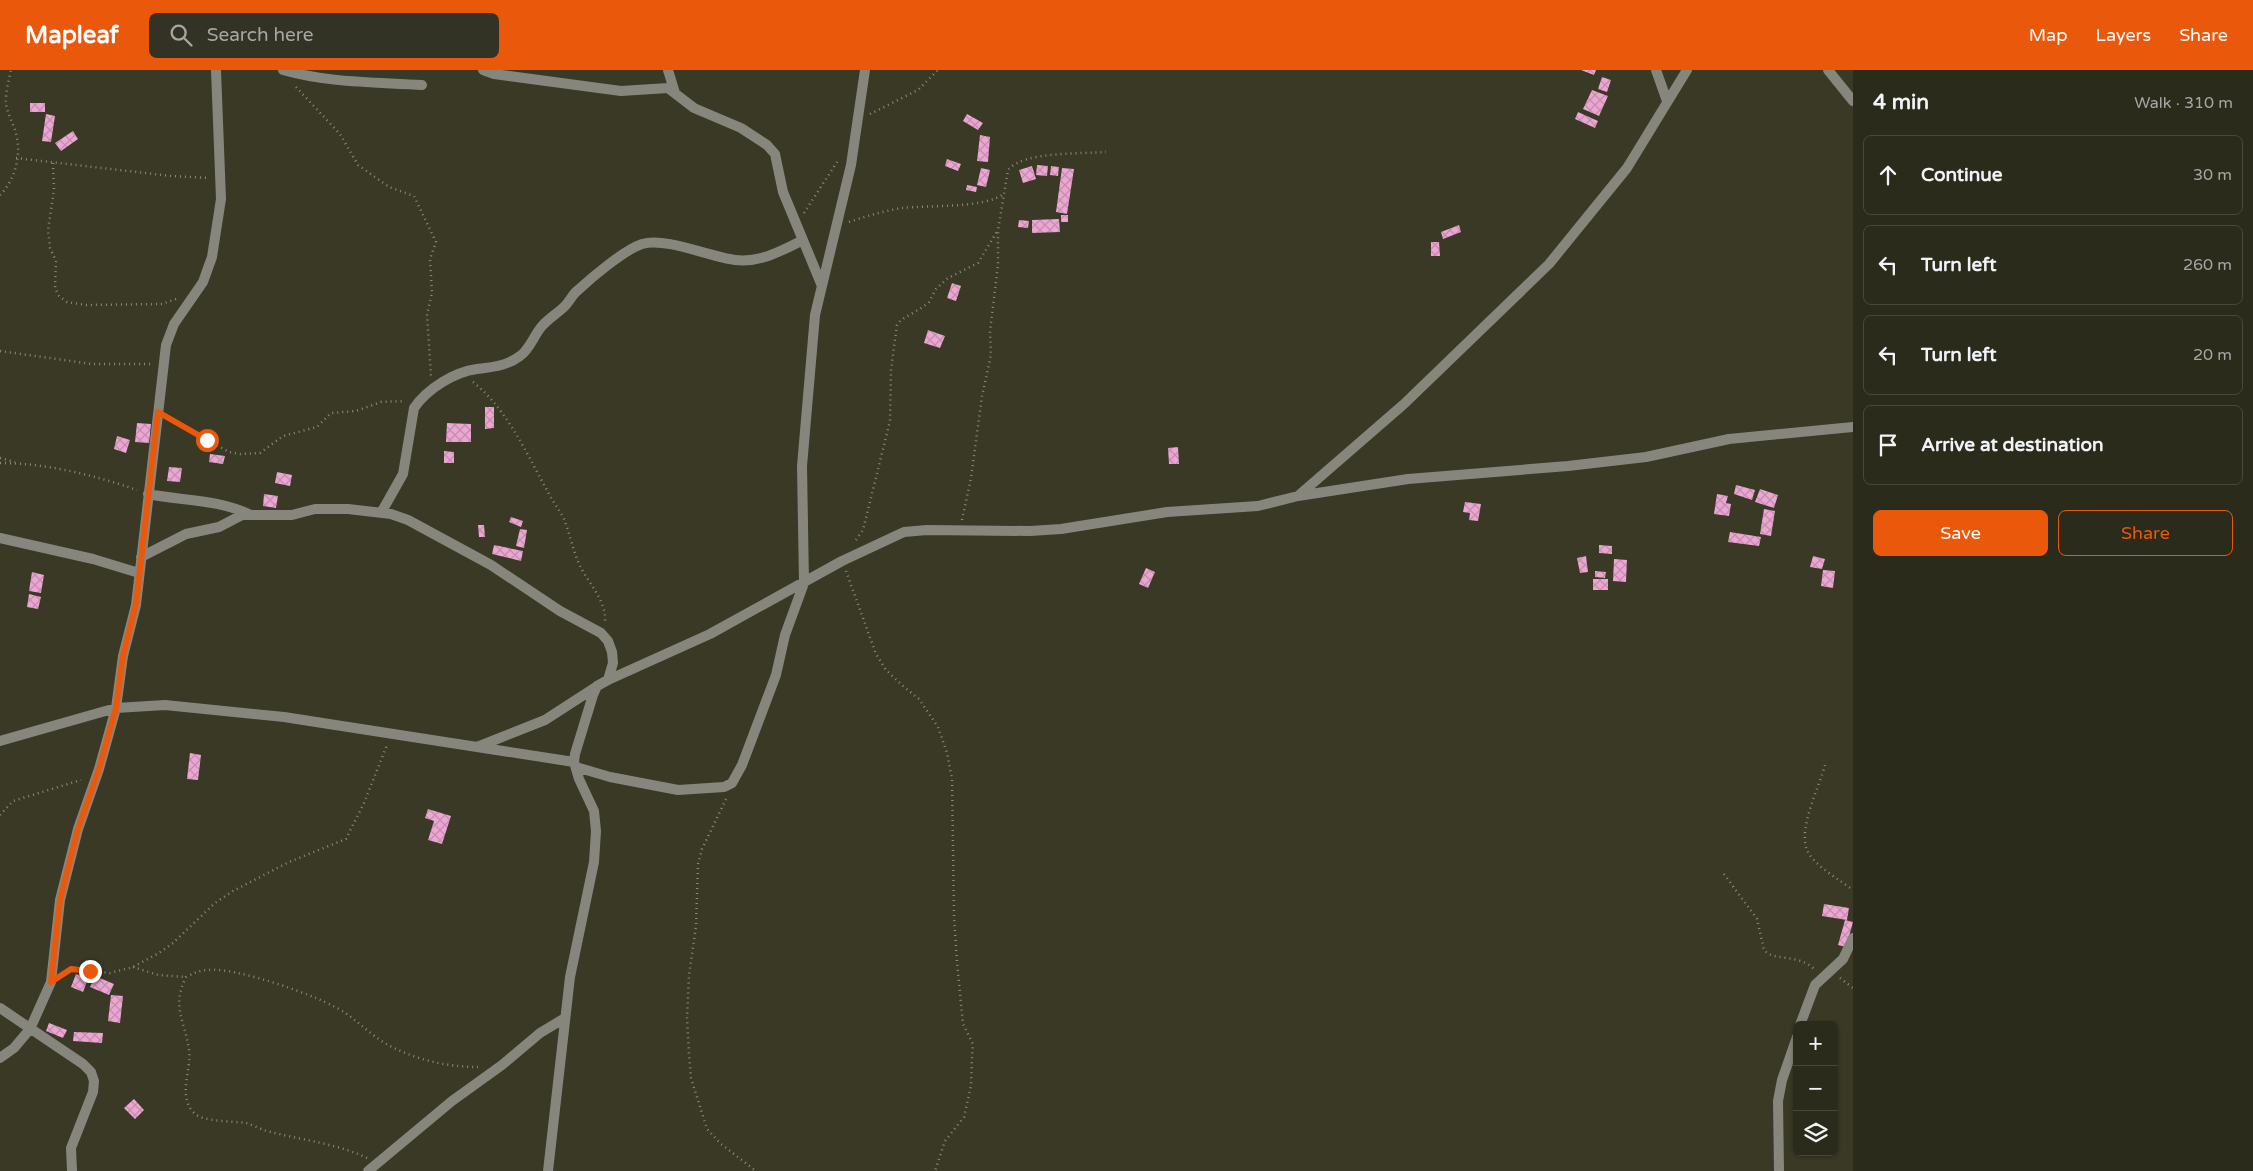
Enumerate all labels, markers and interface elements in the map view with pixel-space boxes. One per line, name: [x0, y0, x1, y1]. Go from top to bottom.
search box: [149, 13, 499, 58]
text: Mapleaf: [25, 21, 119, 50]
icon: search: [167, 21, 195, 49]
text: Search here: [207, 24, 314, 46]
text: Map: [2029, 24, 2068, 46]
text: Layers: [2096, 24, 2151, 46]
text: Share: [2179, 24, 2228, 46]
text: 4 min: [1873, 90, 1929, 115]
text: Walk · 310 m: [2134, 93, 2233, 113]
icon: ahead: [1874, 161, 1902, 189]
text: Continue: [1921, 164, 2003, 186]
text: 30 m: [2193, 165, 2232, 185]
icon: left: [1874, 251, 1902, 279]
text: Turn left: [1921, 254, 1997, 276]
text: 260 m: [2183, 255, 2232, 275]
icon: left: [1874, 341, 1902, 369]
text: Turn left: [1921, 344, 1997, 366]
text: 20 m: [2193, 345, 2232, 365]
route start: [196, 429, 219, 452]
icon: arrive: [1874, 431, 1902, 459]
text: Arrive at destination: [1921, 434, 2104, 456]
button: Save: [1873, 510, 2048, 556]
button: Share: [2058, 510, 2233, 556]
route end: [79, 960, 102, 983]
map controls: [1793, 1021, 1838, 1156]
button: +: [1793, 1021, 1838, 1066]
button: −: [1793, 1066, 1838, 1111]
button: layers: [1793, 1111, 1838, 1156]

